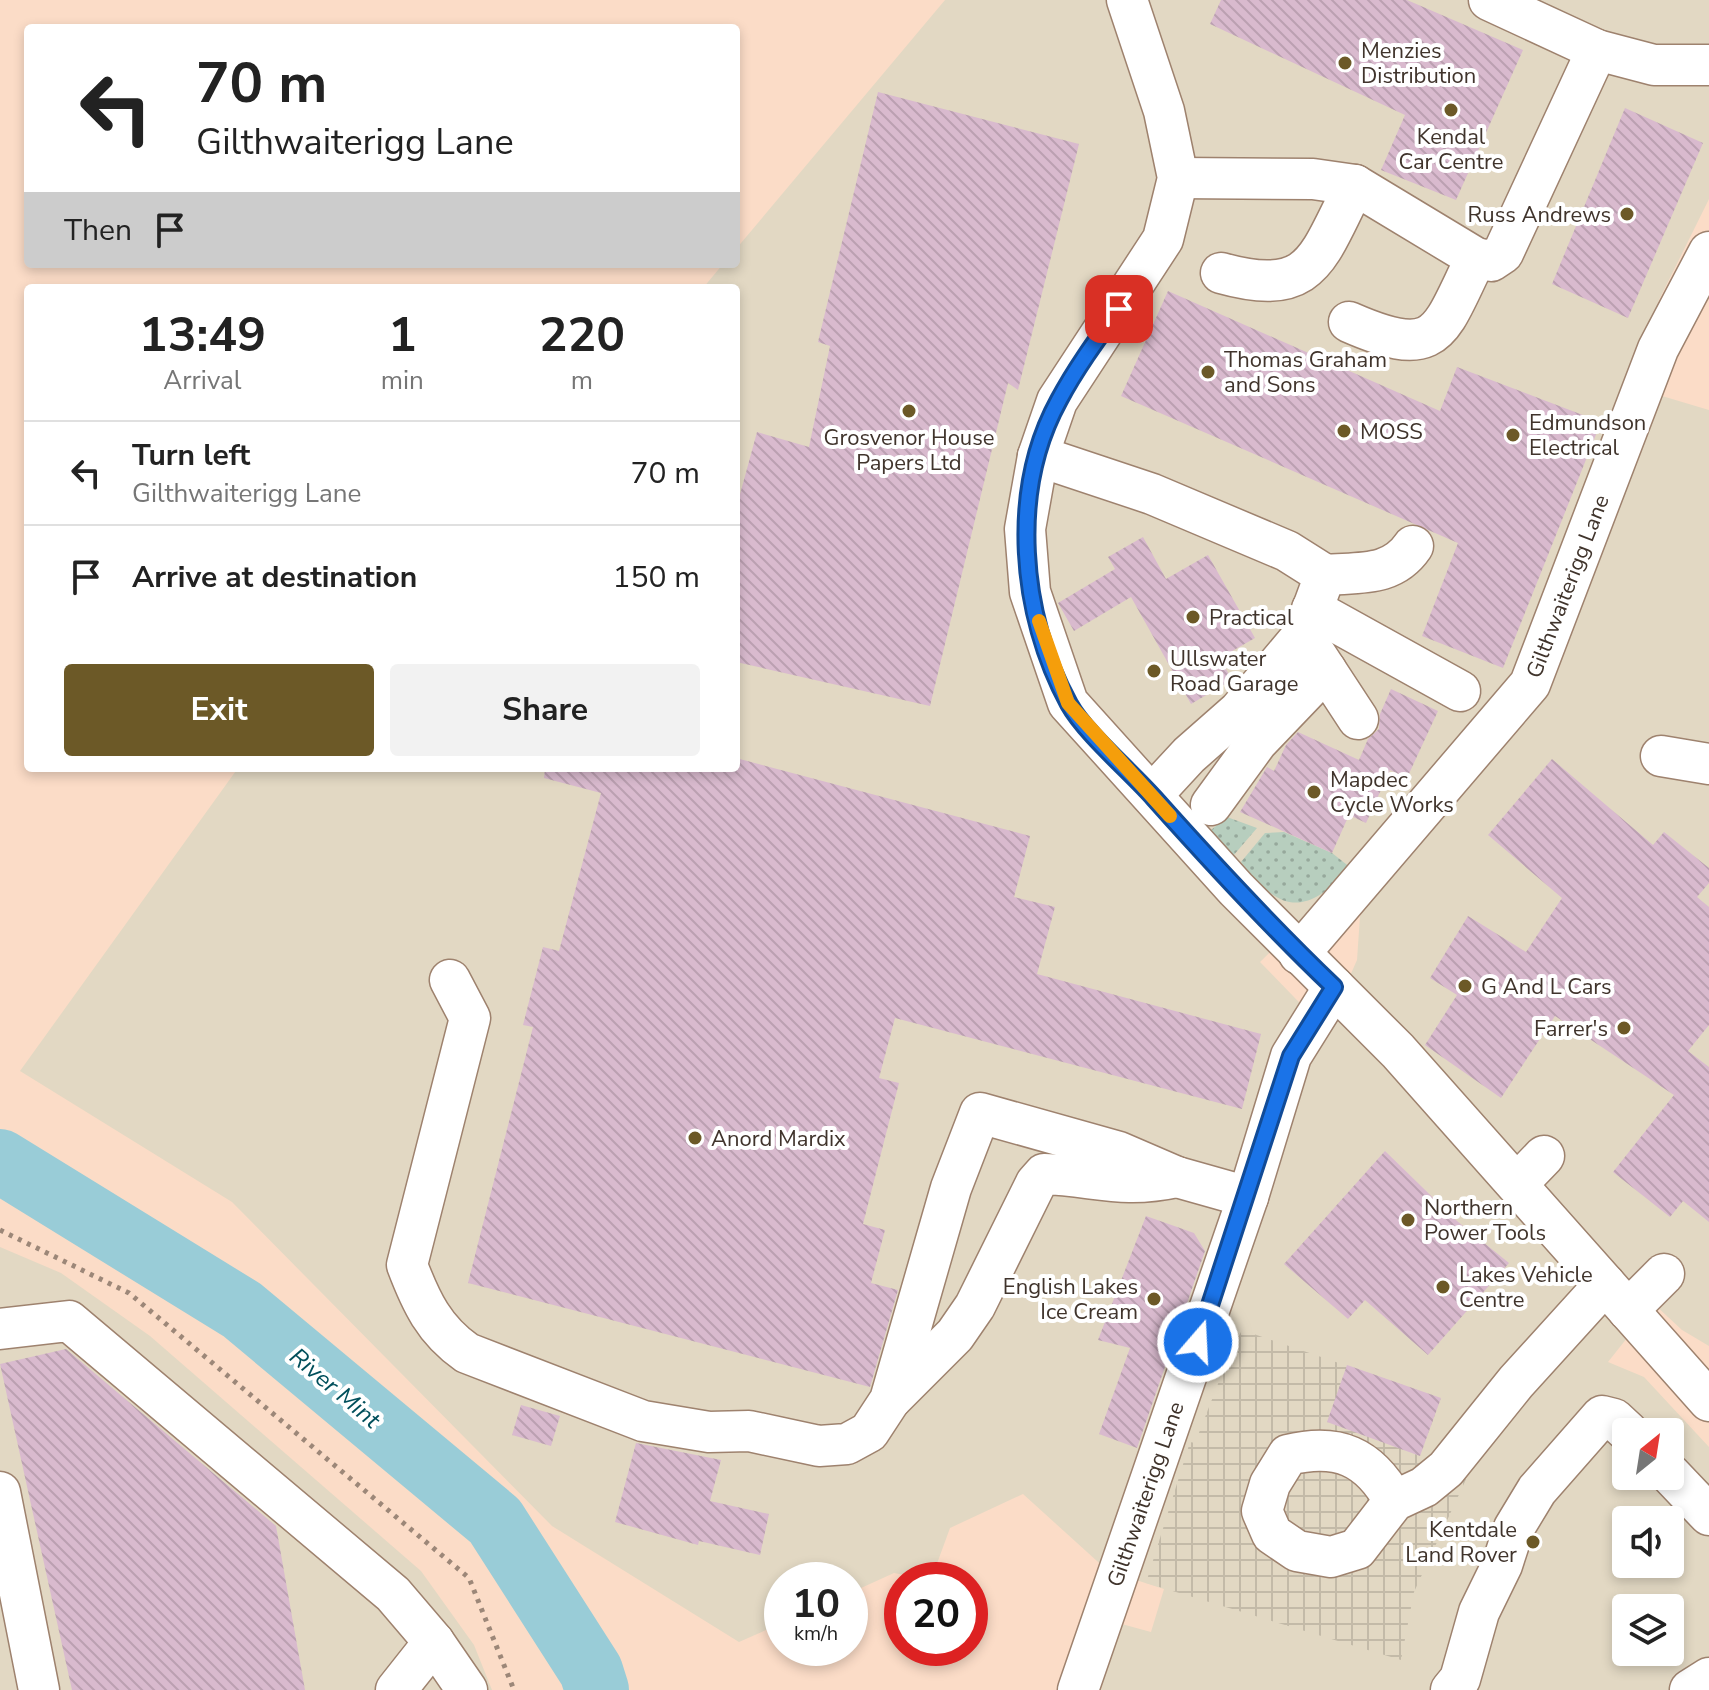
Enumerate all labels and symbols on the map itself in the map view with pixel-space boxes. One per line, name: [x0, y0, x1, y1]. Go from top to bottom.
place label: Menzies Distribution: [1361, 36, 1476, 91]
marker: Menzies Distribution: [1336, 54, 1354, 72]
marker: Kendal Car Centre: [1442, 101, 1460, 119]
place label: Kendal Car Centre: [1398, 122, 1504, 177]
place label: Russ Andrews: [1468, 200, 1611, 230]
marker: Russ Andrews: [1618, 205, 1636, 223]
pin: [1085, 275, 1153, 343]
place label: Thomas Graham and Sons: [1224, 345, 1387, 400]
marker: Thomas Graham and Sons: [1199, 363, 1217, 381]
marker: Grosvenor House Papers Ltd: [900, 402, 918, 420]
place label: Edmundson Electrical: [1529, 408, 1646, 463]
place label: MOSS: [1360, 417, 1423, 447]
marker: MOSS: [1335, 422, 1353, 440]
place label: Grosvenor House Papers Ltd: [823, 423, 995, 478]
marker: Edmundson Electrical: [1504, 426, 1522, 444]
street label: Gilthwaiterigg Lane: [1519, 490, 1617, 682]
place label: Practical: [1209, 603, 1294, 633]
marker: Practical: [1184, 608, 1202, 626]
place label: Ullswater Road Garage: [1170, 644, 1299, 699]
marker: Ullswater Road Garage: [1145, 662, 1163, 680]
place label: Mapdec Cycle Works: [1330, 765, 1454, 820]
marker: Mapdec Cycle Works: [1305, 783, 1323, 801]
place label: G And L Cars: [1481, 972, 1612, 1002]
marker: G And L Cars: [1456, 977, 1474, 995]
place label: Farrer's: [1534, 1014, 1608, 1044]
marker: Farrer's: [1615, 1019, 1633, 1037]
place label: Anord Mardix: [711, 1124, 846, 1154]
marker: Anord Mardix: [686, 1129, 704, 1147]
place label: Northern Power Tools: [1424, 1193, 1546, 1248]
marker: Northern Power Tools: [1399, 1211, 1417, 1229]
place label: Lakes Vehicle Centre: [1459, 1260, 1593, 1315]
place label: English Lakes Ice Cream: [1003, 1272, 1138, 1327]
marker: Lakes Vehicle Centre: [1434, 1278, 1452, 1296]
marker: English Lakes Ice Cream: [1145, 1290, 1163, 1308]
position arrow: [1156, 1300, 1240, 1384]
water label: River Mint: [283, 1341, 388, 1436]
street label: Gilthwaiterigg Lane: [1100, 1398, 1192, 1591]
north arrow: [1612, 1418, 1684, 1490]
place label: Kentdale Land Rover: [1405, 1515, 1517, 1570]
marker: Kentdale Land Rover: [1524, 1533, 1542, 1551]
speed limit sign: 20: [884, 1562, 988, 1666]

